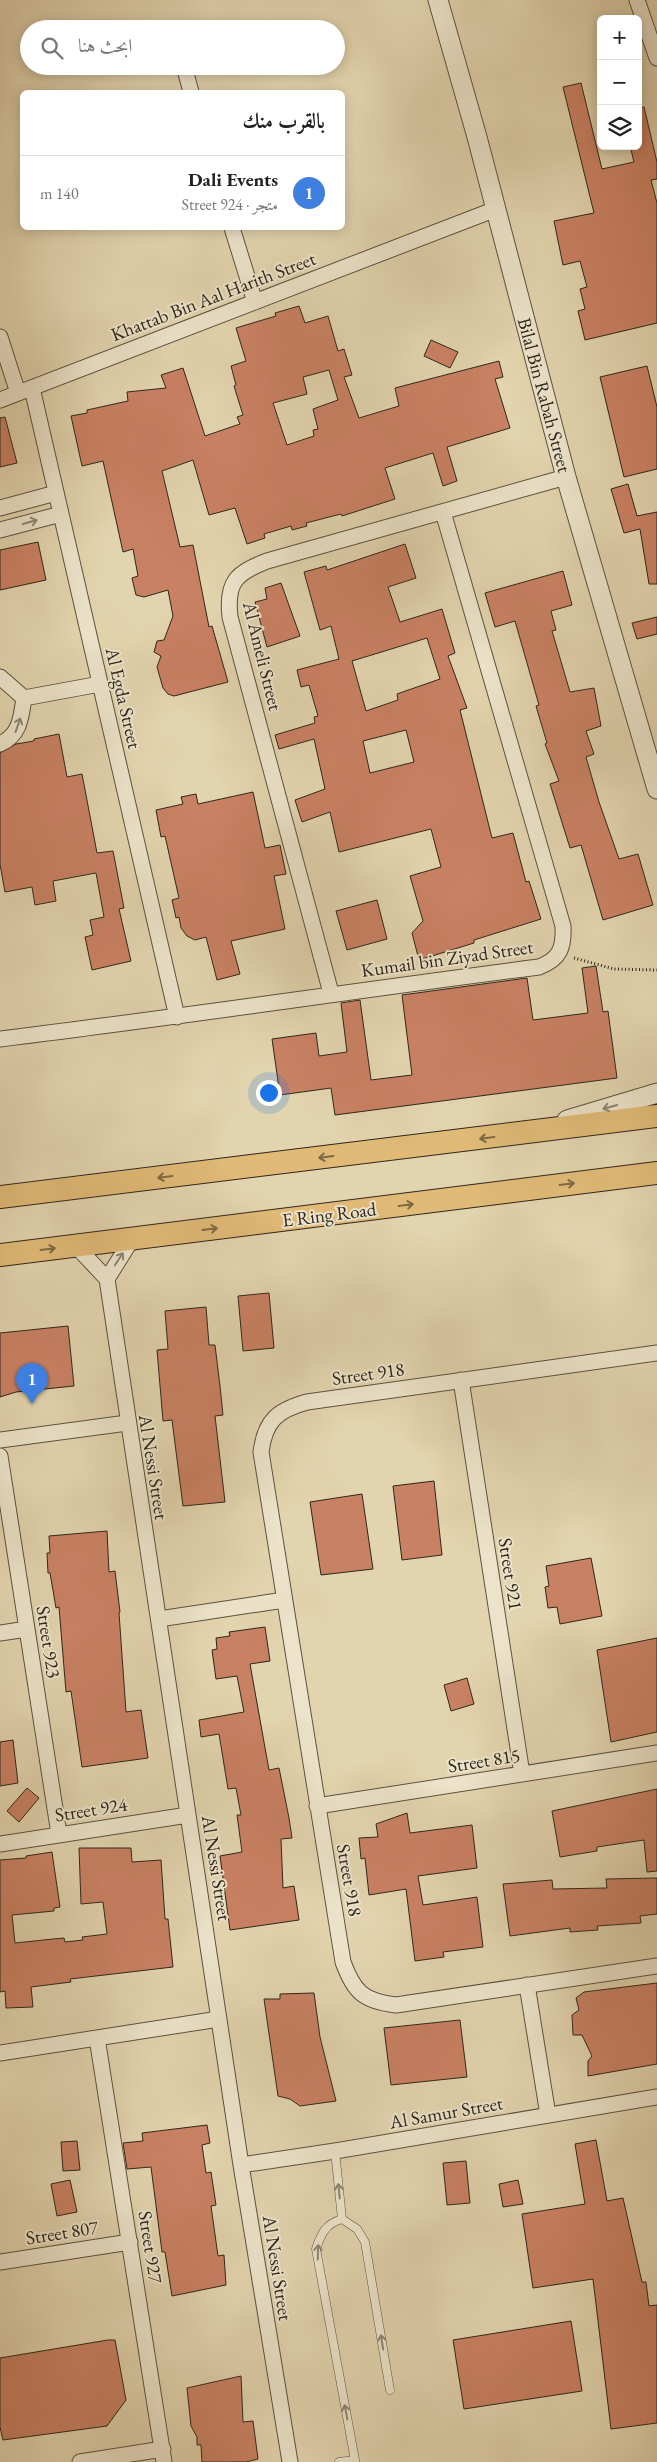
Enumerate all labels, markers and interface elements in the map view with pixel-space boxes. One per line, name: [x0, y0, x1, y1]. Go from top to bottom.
map controls: [597, 15, 642, 150]
button: +: [597, 15, 642, 60]
search box: [20, 20, 345, 75]
text: ابحث هنا: [78, 33, 132, 58]
icon: search: [38, 34, 66, 62]
button: −: [597, 60, 642, 105]
button: layers: [597, 105, 642, 150]
text: بالقرب منك: [242, 107, 325, 134]
text: Dali Events: [188, 167, 278, 192]
text: 140 m: [40, 183, 79, 204]
text: 1: [305, 183, 313, 204]
text: متجر · Street 924: [182, 194, 278, 215]
street label: Khattab Bin Aal Harith Street: [107, 246, 319, 347]
street label: Bilal Bin Rabah Street: [512, 315, 577, 475]
one-way arrow: [22, 516, 38, 526]
street label: Al Ameli Street: [237, 598, 288, 713]
street label: Al Egda Street: [99, 644, 147, 751]
one-way arrow: [14, 718, 23, 733]
street label: Kumail bin Ziyad Street: [359, 934, 535, 983]
your location: [256, 1080, 282, 1106]
one-way arrow: [603, 1103, 619, 1113]
one-way arrow: [479, 1133, 495, 1143]
one-way arrow: [318, 1152, 334, 1162]
one-way arrow: [157, 1172, 173, 1182]
one-way arrow: [559, 1179, 575, 1189]
street label: E Ring Road: [281, 1196, 378, 1233]
one-way arrow: [397, 1200, 413, 1210]
one-way arrow: [201, 1224, 217, 1234]
one-way arrow: [40, 1244, 56, 1254]
one-way arrow: [114, 1252, 124, 1266]
street label: Street 918: [330, 1356, 406, 1391]
pin: 1: [16, 1363, 48, 1404]
street label: Al Nessi Street: [133, 1412, 174, 1522]
street label: Street 921: [492, 1536, 529, 1612]
street label: Street 923: [30, 1604, 67, 1680]
street label: Street 815: [446, 1742, 522, 1779]
street label: Street 924: [53, 1791, 130, 1828]
street label: Al Nessi Street: [196, 1813, 237, 1923]
street label: Street 918: [331, 1842, 368, 1918]
street label: Al Samur Street: [386, 2090, 505, 2135]
one-way arrow: [334, 2183, 344, 2199]
street label: Street 927: [132, 2209, 169, 2286]
street label: Al Nessi Street: [257, 2213, 298, 2323]
street label: Street 807: [24, 2214, 101, 2251]
one-way arrow: [313, 2245, 322, 2261]
one-way arrow: [376, 2334, 386, 2350]
one-way arrow: [341, 2404, 350, 2420]

